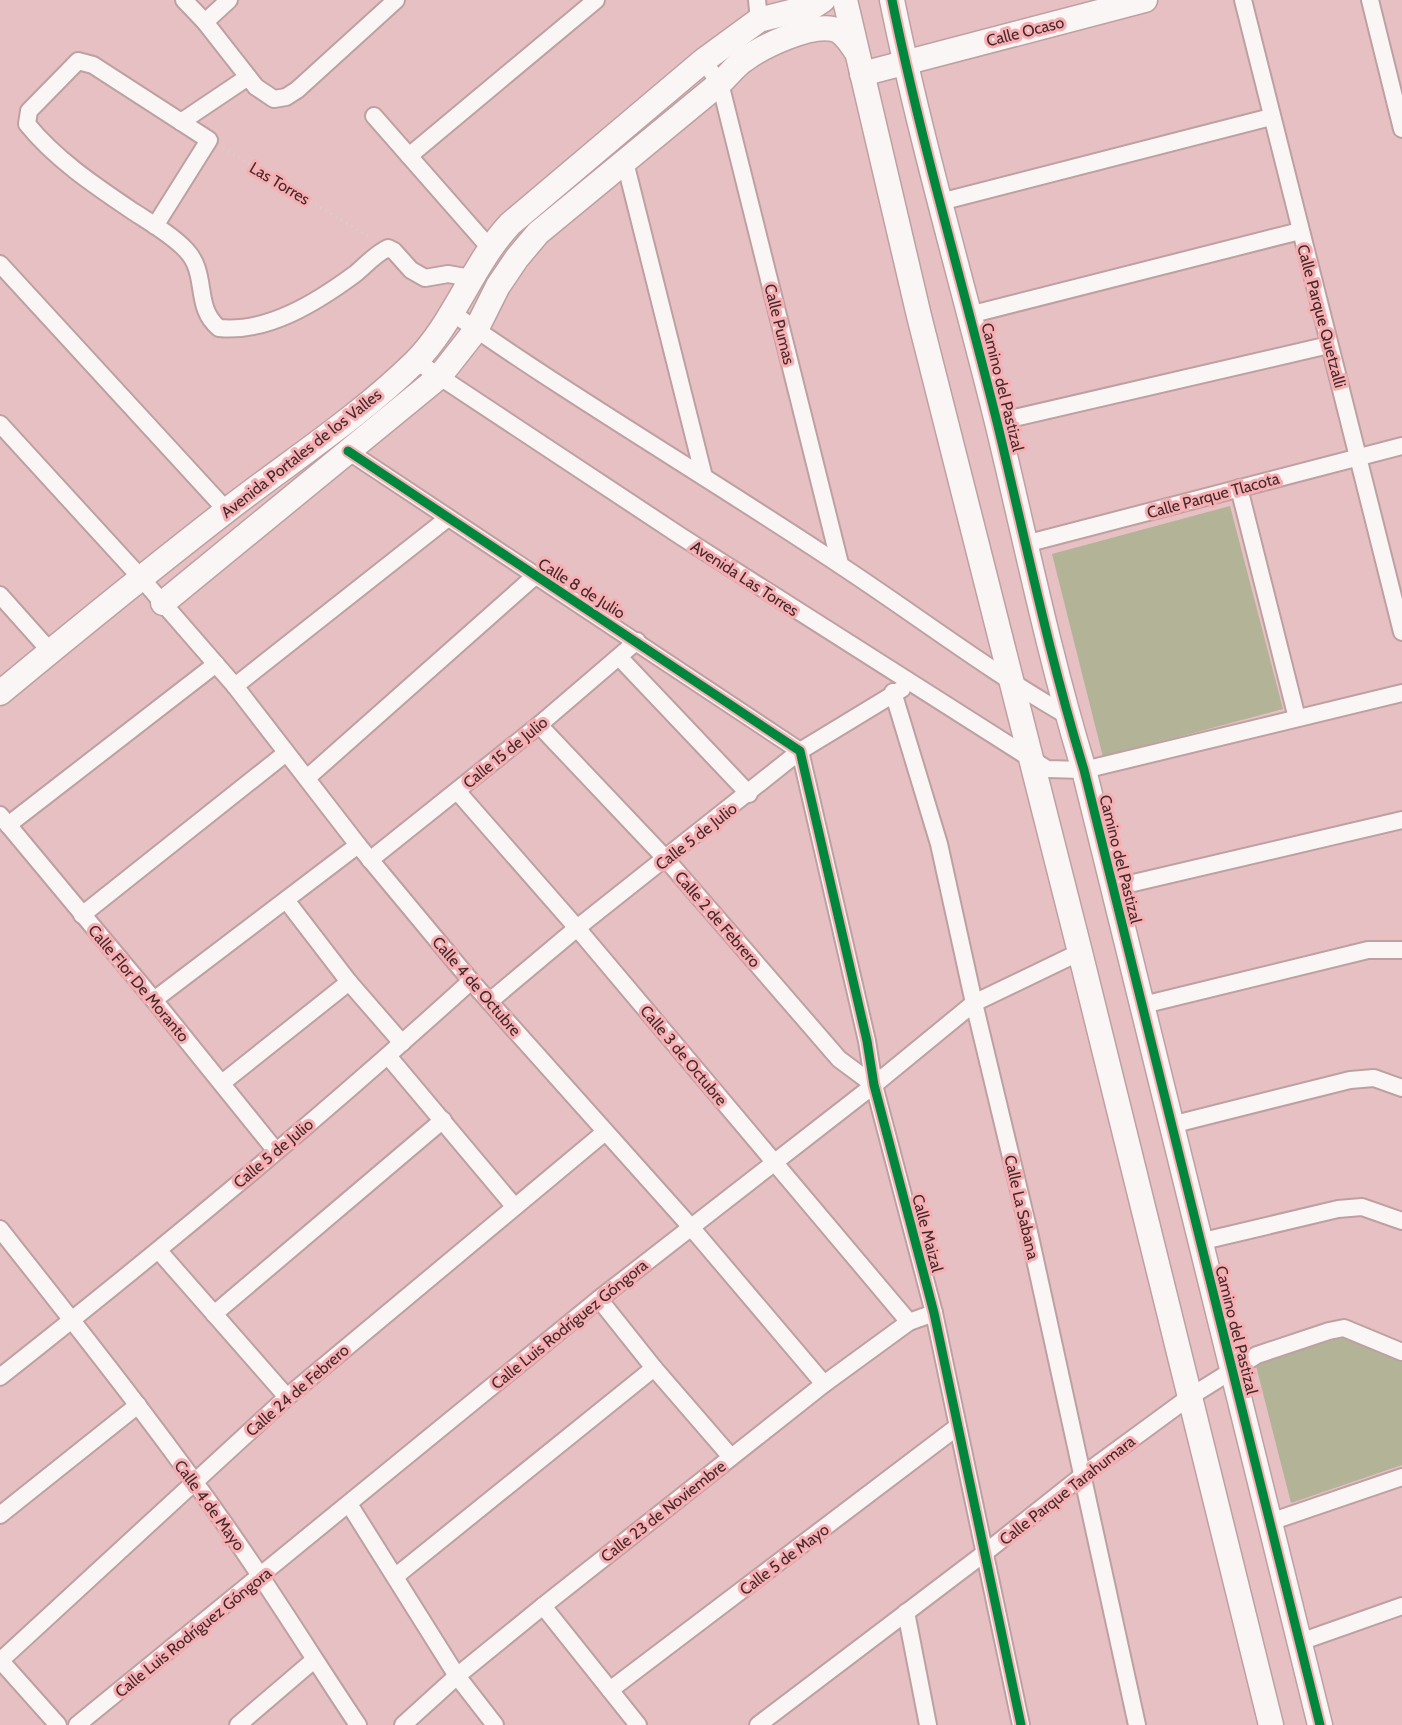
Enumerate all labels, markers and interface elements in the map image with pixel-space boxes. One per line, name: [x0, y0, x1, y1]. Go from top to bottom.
street label: Calle Ocaso: [984, 13, 1066, 50]
street label: Las Torres: [246, 158, 314, 209]
street label: Calle Parque Quetzalli: [1293, 242, 1350, 390]
street label: Calle Pumas: [760, 282, 799, 367]
street label: Camino del Pastizal: [977, 321, 1028, 454]
street label: Avenida Portales de los Valles: [217, 385, 386, 522]
street label: Calle Parque Tlacota: [1145, 469, 1282, 522]
street label: Avenida Las Torres: [687, 537, 802, 620]
street label: Calle 8 de Julio: [535, 554, 629, 623]
street label: Calle 15 de Julio: [459, 712, 552, 792]
street label: Camino del Pastizal: [1095, 793, 1146, 926]
street label: Calle 5 de Julio: [652, 799, 741, 874]
street label: Calle 2 de Febrero: [671, 867, 765, 971]
street label: Calle Flor De Moranto: [84, 921, 193, 1046]
street label: Calle 4 de Octubre: [428, 933, 525, 1040]
street label: Calle 3 de Octubre: [636, 1001, 731, 1109]
street label: Calle 5 de Julio: [230, 1114, 317, 1192]
street label: Calle La Sabana: [1000, 1153, 1043, 1261]
street label: Calle Maizal: [908, 1192, 947, 1274]
street label: Calle Luis Rodríguez Góngora: [487, 1255, 652, 1393]
street label: Camino del Pastizal: [1211, 1264, 1262, 1397]
street label: Calle 24 de Febrero: [242, 1340, 353, 1440]
street label: Calle Parque Tarahumara: [996, 1431, 1139, 1549]
street label: Calle 4 de Mayo: [170, 1456, 249, 1554]
street label: Calle 23 de Noviembre: [597, 1457, 730, 1566]
street label: Calle 5 de Mayo: [736, 1520, 833, 1599]
street label: Calle Luis Rodríguez Góngora: [111, 1563, 276, 1701]

